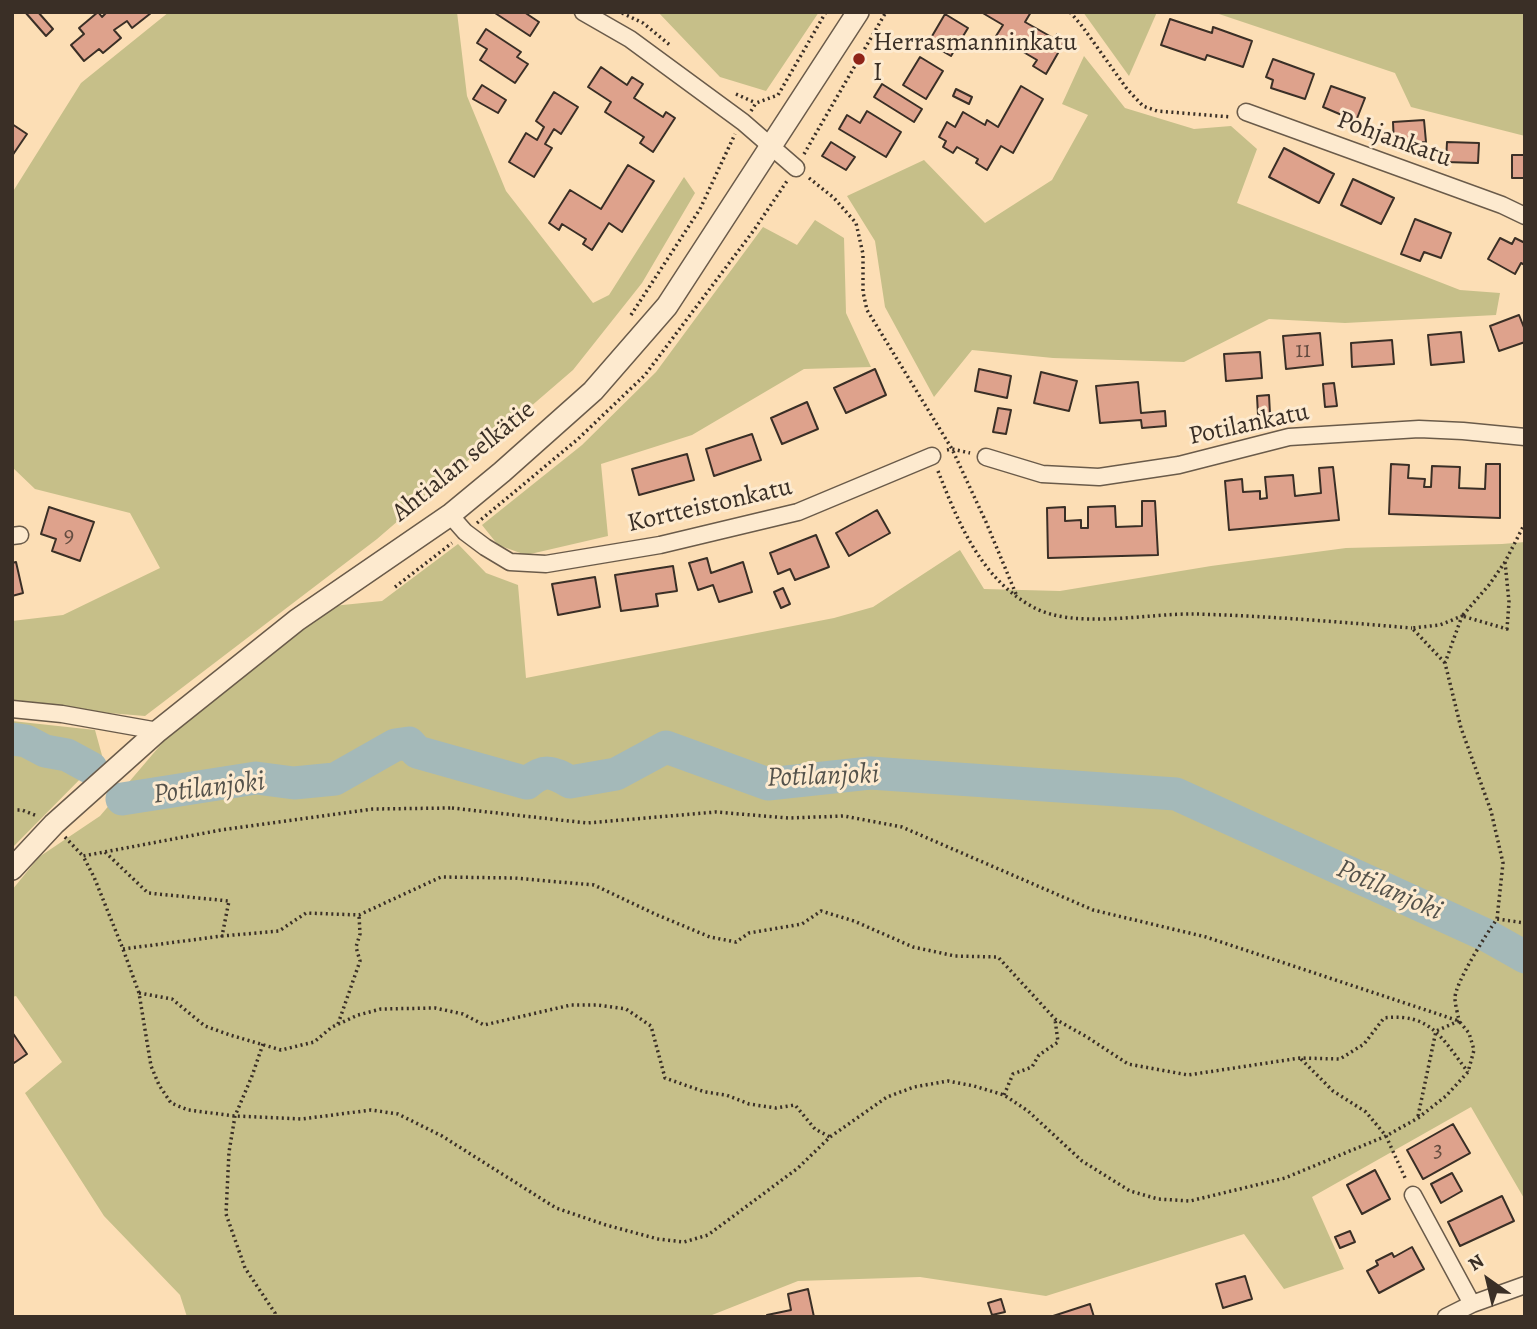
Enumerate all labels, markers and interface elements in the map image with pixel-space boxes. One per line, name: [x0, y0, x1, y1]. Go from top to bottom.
place label: Herrasmanninkatu I: [873, 28, 1077, 90]
marker: Herrasmanninkatu I: [851, 51, 867, 67]
street label: Pohjankatu: [1332, 105, 1456, 175]
house number: 11: [1295, 337, 1311, 365]
street label: Ahtialan selkätie: [386, 395, 542, 529]
street label: Potilankatu: [1186, 397, 1312, 453]
street label: Kortteistonkatu: [625, 472, 795, 540]
house number: 9: [64, 522, 74, 550]
water label: Potilanjoki: [766, 758, 880, 796]
water label: Potilanjoki: [151, 765, 267, 813]
water label: Potilanjoki: [1331, 853, 1447, 929]
house number: 3: [1433, 1137, 1443, 1165]
north arrow: [1453, 1245, 1523, 1315]
text: N: [1463, 1248, 1489, 1277]

